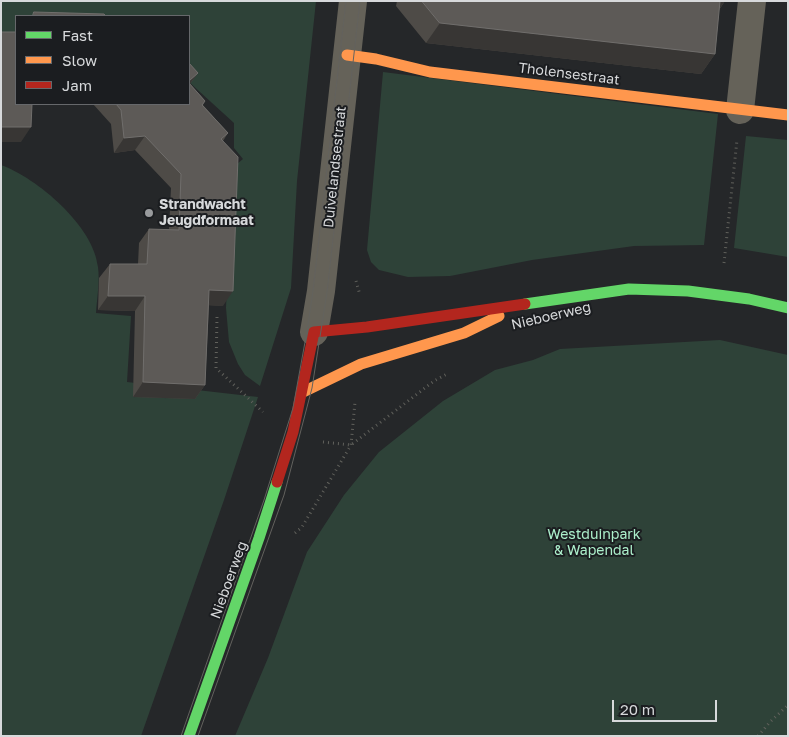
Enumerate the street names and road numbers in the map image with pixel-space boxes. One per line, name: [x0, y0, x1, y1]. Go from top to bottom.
street label: Tholensestraat: [517, 59, 621, 89]
street label: Duivelandsestraat: [320, 105, 350, 229]
street label: Nieboerweg: [509, 299, 593, 333]
street label: Nieboerweg: [207, 539, 251, 621]

